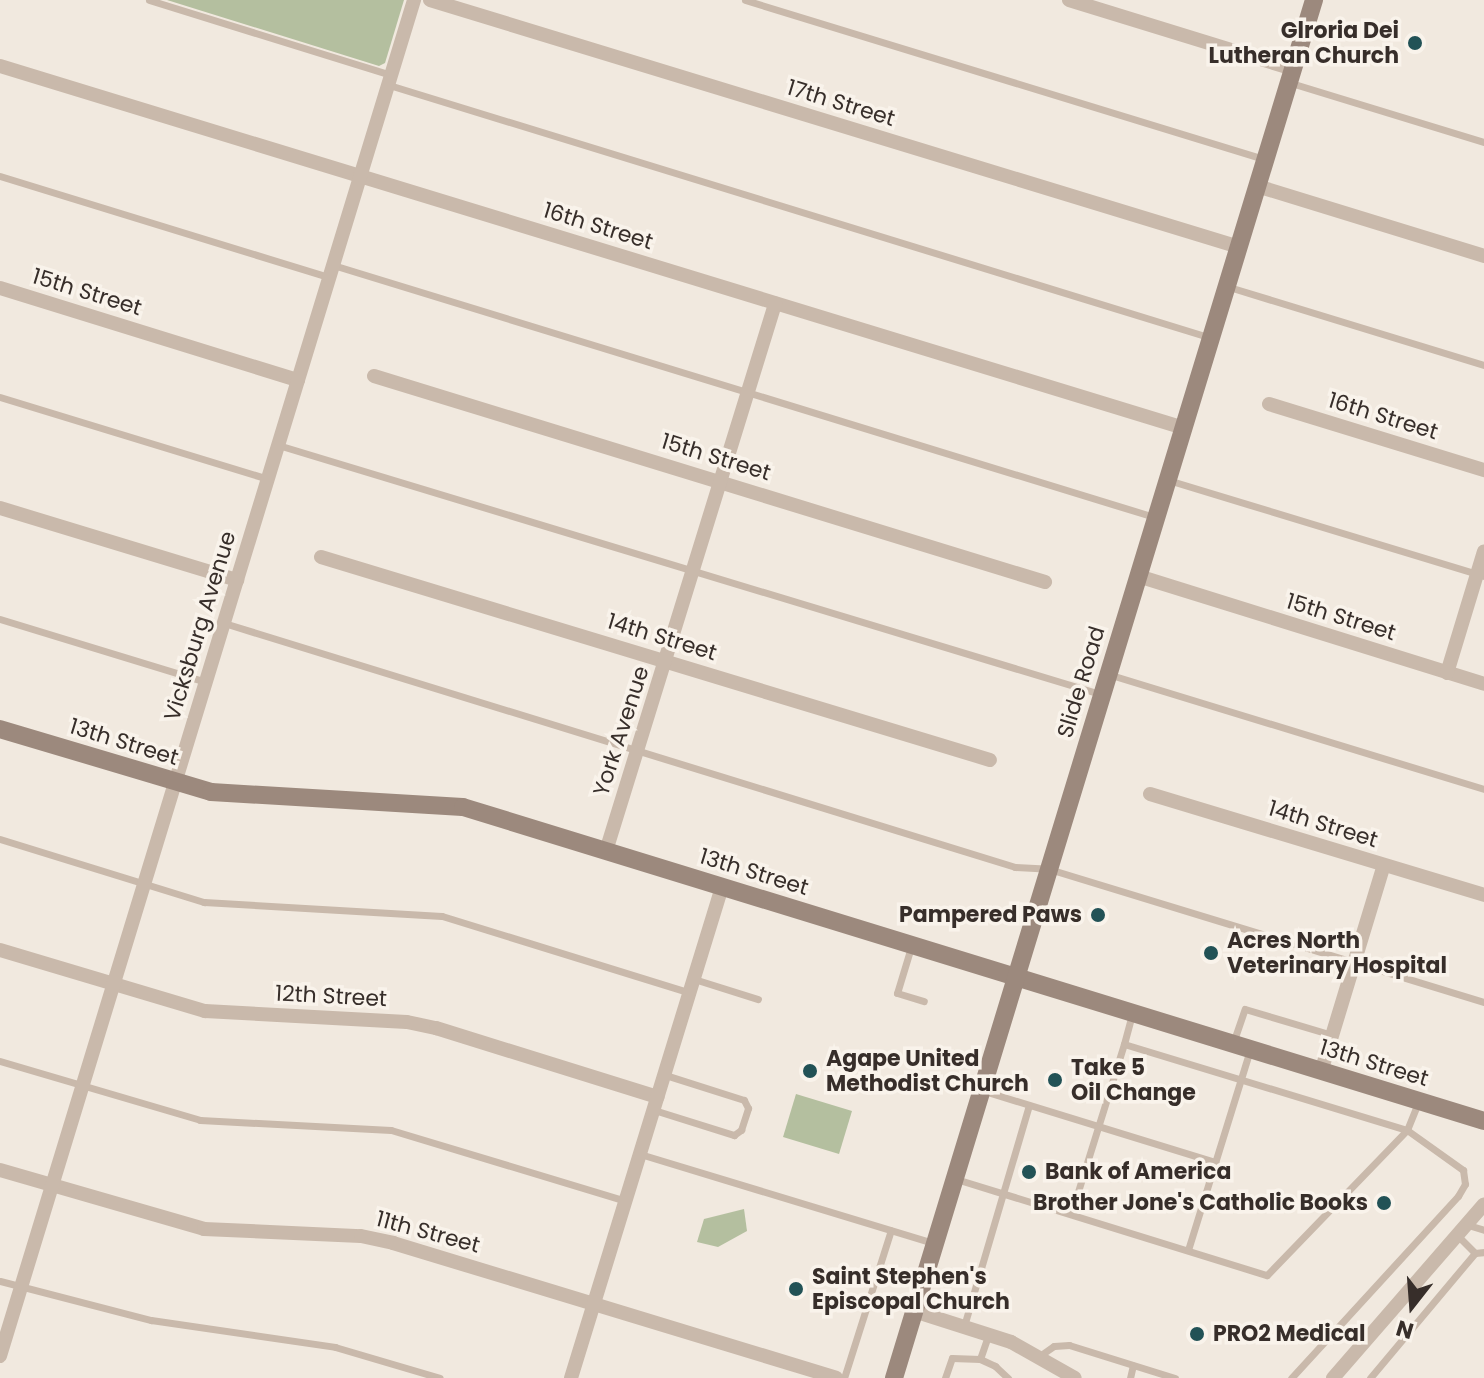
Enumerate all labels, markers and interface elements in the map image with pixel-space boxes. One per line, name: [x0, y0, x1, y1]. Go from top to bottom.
place label: Glroria Dei Lutheran Church: [1209, 17, 1399, 68]
marker: Glroria Dei Lutheran Church: [1406, 34, 1424, 52]
street label: 17th Street: [784, 74, 898, 132]
street label: 16th Street: [540, 197, 656, 255]
street label: 15th Street: [29, 263, 145, 321]
street label: 16th Street: [1325, 387, 1441, 445]
street label: 15th Street: [658, 428, 774, 486]
street label: Vicksburg Avenue: [159, 528, 241, 724]
street label: 15th Street: [1283, 588, 1399, 646]
street label: 14th Street: [604, 608, 720, 666]
street label: Slide Road: [1052, 623, 1110, 741]
street label: York Avenue: [588, 663, 654, 799]
street label: 13th Street: [66, 713, 182, 771]
street label: 14th Street: [1265, 795, 1381, 853]
street label: 13th Street: [696, 843, 812, 901]
place label: Pampered Paws: [899, 902, 1082, 928]
marker: Pampered Paws: [1089, 906, 1107, 924]
place label: Acres North Veterinary Hospital: [1227, 927, 1447, 978]
marker: Acres North Veterinary Hospital: [1202, 944, 1220, 962]
street label: 12th Street: [274, 980, 388, 1012]
street label: 13th Street: [1316, 1034, 1432, 1092]
place label: Agape United Methodist Church: [826, 1045, 1029, 1096]
place label: Take 5 Oil Change: [1071, 1054, 1196, 1106]
marker: Agape United Methodist Church: [801, 1062, 819, 1080]
marker: Take 5 Oil Change: [1046, 1071, 1064, 1089]
place label: Bank of America: [1045, 1159, 1231, 1185]
marker: Bank of America: [1020, 1163, 1038, 1181]
place label: Brother Jone's Catholic Books: [1033, 1190, 1368, 1216]
marker: Brother Jone's Catholic Books: [1375, 1194, 1393, 1212]
street label: 11th Street: [373, 1205, 483, 1259]
place label: Saint Stephen's Episcopal Church: [812, 1263, 1010, 1314]
north arrow: [1372, 1266, 1452, 1346]
marker: Saint Stephen's Episcopal Church: [787, 1280, 805, 1298]
text: N: [1392, 1312, 1417, 1347]
place label: PRO2 Medical: [1213, 1321, 1366, 1347]
marker: PRO2 Medical: [1188, 1325, 1206, 1343]

